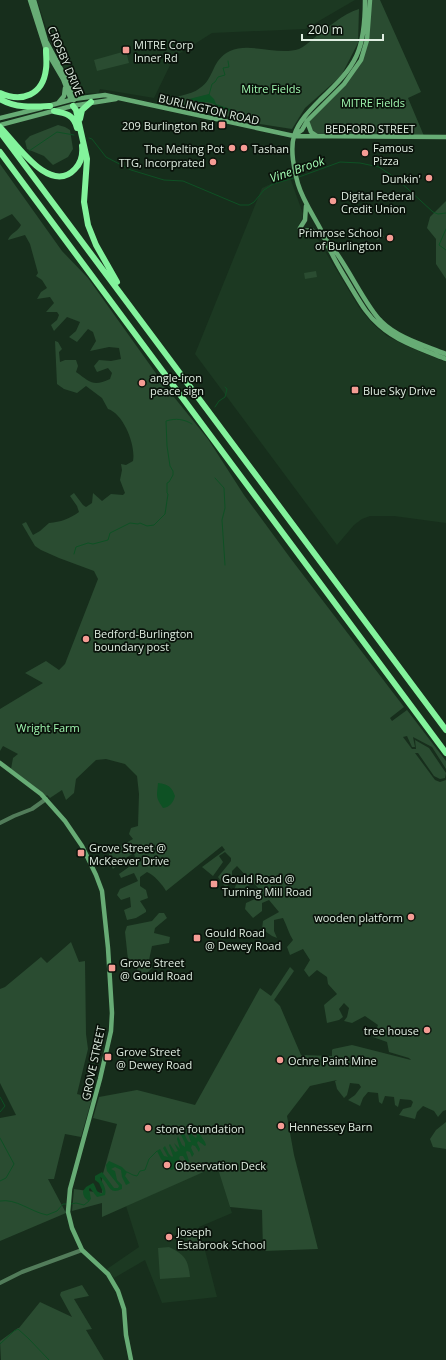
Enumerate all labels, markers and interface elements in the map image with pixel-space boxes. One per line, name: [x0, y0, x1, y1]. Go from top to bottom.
scale bar: [302, 16, 383, 42]
text: 200 m: [308, 21, 343, 38]
street label: CROSBY DRIVE: [44, 24, 88, 98]
place label: MITRE Corp Inner Rd: [134, 37, 194, 65]
marker: MITRE Corp Inner Rd: [121, 45, 131, 55]
park label: Mitre Fields: [241, 81, 301, 96]
street label: BURLINGTON ROAD: [157, 90, 261, 128]
park label: MITRE Fields: [341, 95, 405, 110]
place label: 209 Burlington Rd: [122, 118, 214, 133]
marker: 209 Burlington Rd: [217, 120, 227, 130]
street label: BEDFORD STREET: [325, 121, 415, 136]
place label: Famous Pizza: [373, 140, 414, 168]
place label: The Melting Pot: [144, 141, 224, 156]
place label: Tashan: [252, 141, 289, 156]
marker: The Melting Pot: [227, 143, 237, 153]
marker: Tashan: [239, 143, 249, 153]
marker: Famous Pizza: [360, 148, 370, 158]
water label: Vine Brook: [267, 151, 328, 186]
place label: TTG, Incorprated: [119, 155, 205, 170]
marker: TTG, Incorprated: [208, 157, 218, 167]
place label: Dunkin': [382, 171, 421, 186]
marker: Dunkin': [424, 173, 434, 183]
place label: Digital Federal Credit Union: [341, 188, 414, 216]
marker: Digital Federal Credit Union: [328, 196, 338, 206]
place label: Primrose School of Burlington: [298, 225, 382, 253]
marker: Primrose School of Burlington: [385, 233, 395, 243]
place label: angle-iron peace sign: [150, 370, 204, 398]
marker: angle-iron peace sign: [137, 378, 147, 388]
place label: Blue Sky Drive: [363, 383, 436, 398]
marker: Blue Sky Drive: [350, 385, 360, 395]
place label: Bedford-Burlington boundary post: [94, 626, 193, 654]
marker: Bedford-Burlington boundary post: [81, 634, 91, 644]
park label: Wright Farm: [16, 720, 80, 735]
place label: Grove Street @ McKeever Drive: [89, 840, 169, 868]
marker: Grove Street @ McKeever Drive: [76, 848, 86, 858]
place label: Gould Road @ Turning Mill Road: [222, 871, 312, 899]
marker: Gould Road @ Turning Mill Road: [209, 879, 219, 889]
place label: wooden platform: [314, 910, 403, 925]
marker: wooden platform: [406, 912, 416, 922]
place label: Gould Road @ Dewey Road: [205, 925, 281, 953]
marker: Gould Road @ Dewey Road: [192, 933, 202, 943]
place label: Grove Street @ Gould Road: [120, 955, 193, 983]
marker: Grove Street @ Gould Road: [107, 963, 117, 973]
place label: tree house: [364, 1023, 419, 1038]
street label: GROVE STREET: [78, 1024, 108, 1102]
marker: tree house: [422, 1025, 432, 1035]
place label: Grove Street @ Dewey Road: [116, 1044, 192, 1072]
marker: Grove Street @ Dewey Road: [103, 1052, 113, 1062]
place label: Ochre Paint Mine: [288, 1053, 377, 1068]
marker: Ochre Paint Mine: [275, 1055, 285, 1065]
place label: Hennessey Barn: [289, 1119, 372, 1134]
place label: stone foundation: [156, 1121, 244, 1136]
marker: Hennessey Barn: [276, 1121, 286, 1131]
marker: stone foundation: [143, 1123, 153, 1133]
place label: Observation Deck: [175, 1158, 266, 1173]
marker: Observation Deck: [162, 1160, 172, 1170]
place label: Joseph Estabrook School: [176, 1224, 266, 1252]
marker: Joseph Estabrook School: [164, 1232, 174, 1242]

